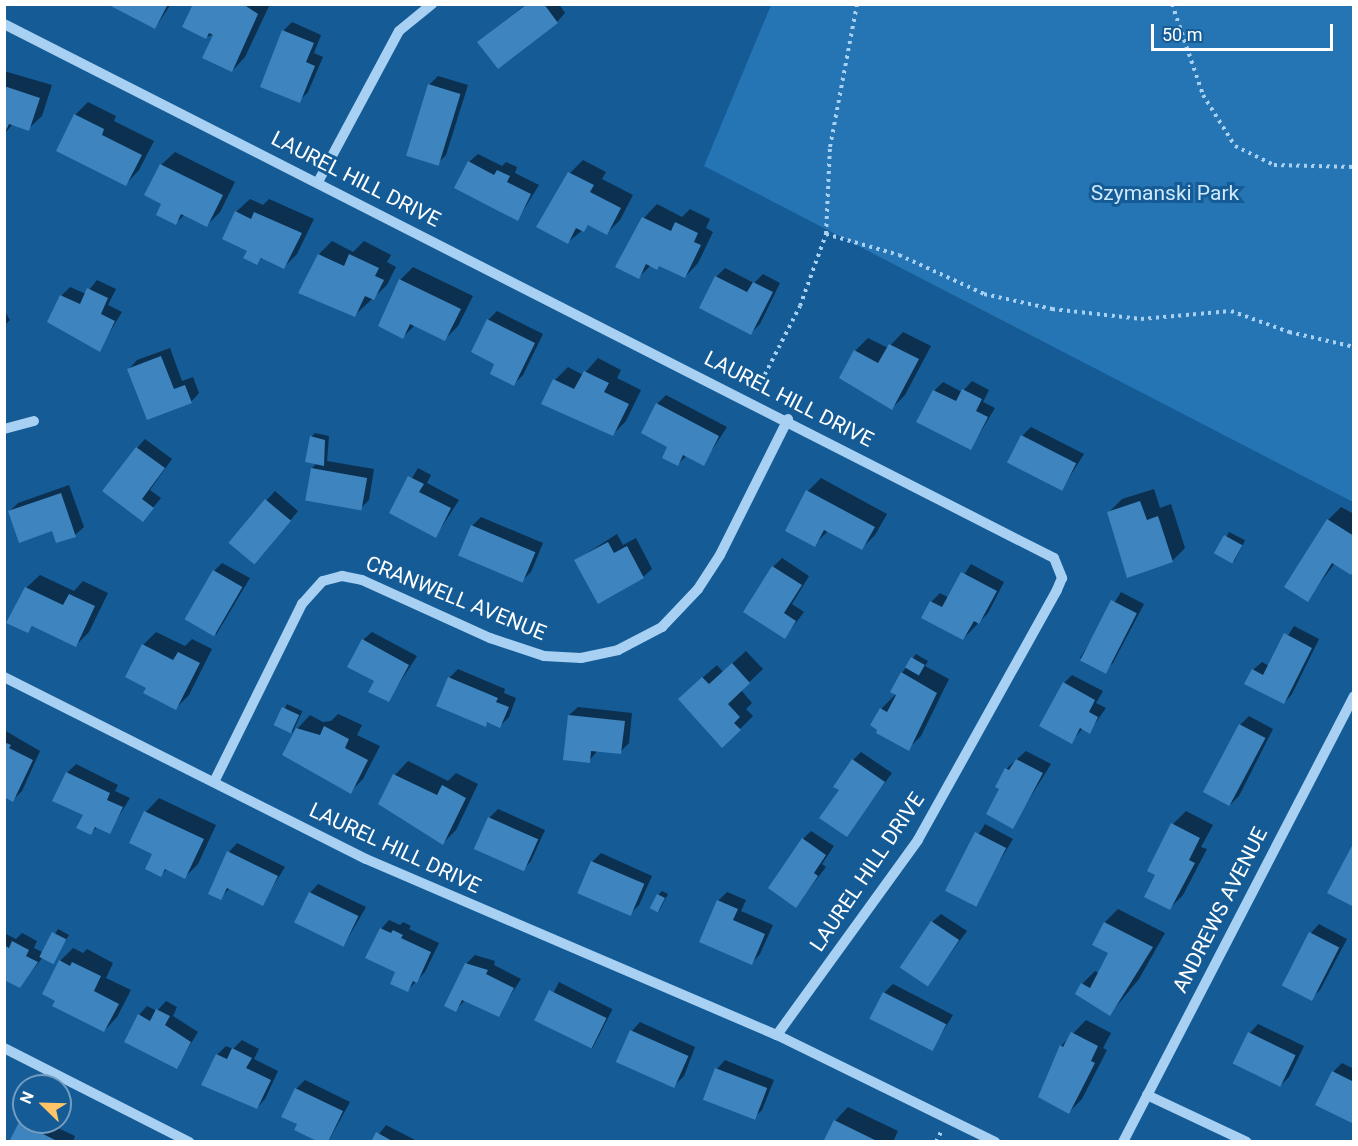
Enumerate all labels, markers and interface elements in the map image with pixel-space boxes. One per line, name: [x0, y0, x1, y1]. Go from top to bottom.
scale bar: [1154, 12, 1336, 50]
text: 50 m: [1162, 24, 1202, 45]
street label: LAUREL HILL DRIVE: [267, 125, 445, 233]
park label: Szymanski Park: [1091, 180, 1239, 206]
street label: LAUREL HILL DRIVE: [700, 345, 878, 453]
street label: CRANWELL AVENUE: [362, 550, 550, 646]
street label: LAUREL HILL DRIVE: [804, 788, 930, 956]
street label: LAUREL HILL DRIVE: [305, 797, 485, 899]
street label: ANDREWS AVENUE: [1167, 823, 1273, 997]
north arrow: [12, 1074, 72, 1134]
text: N: [16, 1089, 38, 1106]

